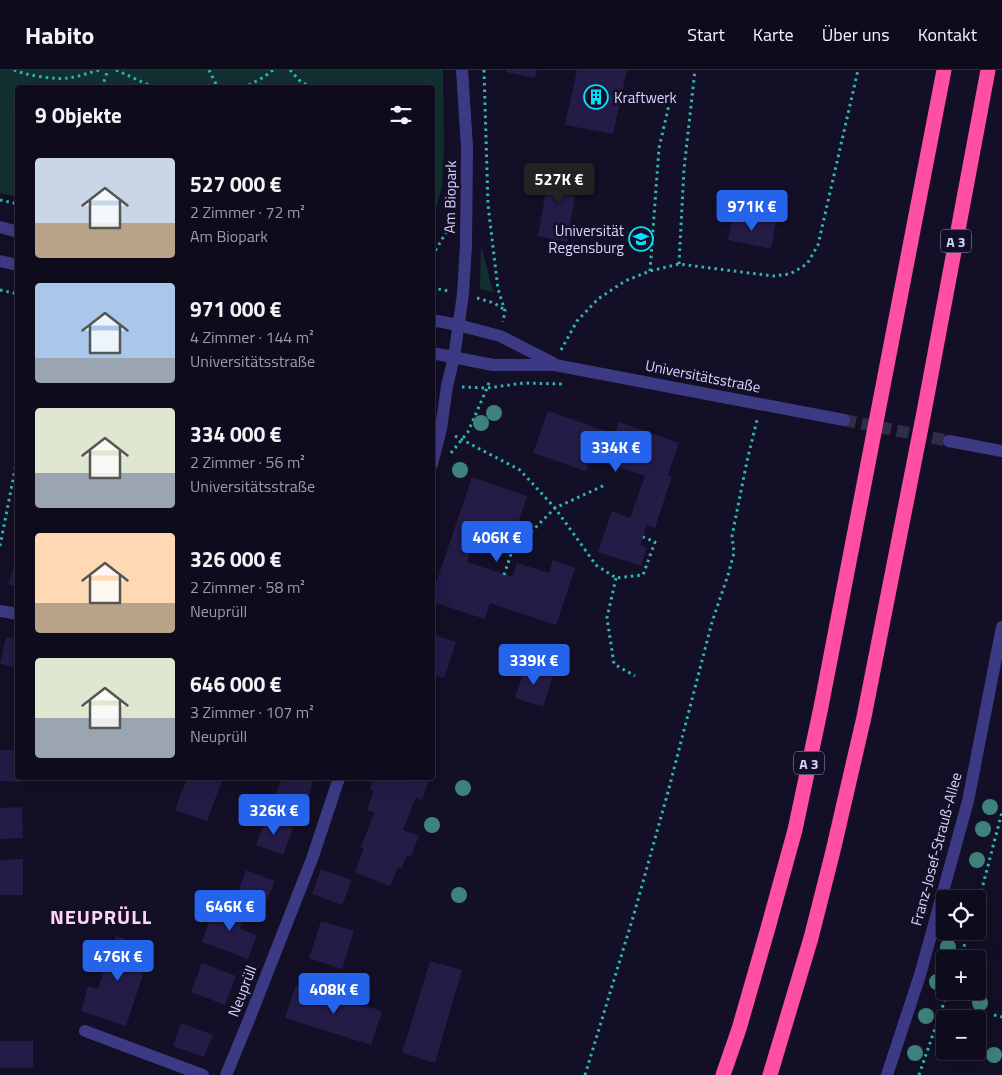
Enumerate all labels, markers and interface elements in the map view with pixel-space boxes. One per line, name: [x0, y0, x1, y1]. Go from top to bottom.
text: Habito: [25, 17, 94, 53]
text: Start: [687, 21, 725, 48]
text: Karte: [753, 21, 794, 48]
text: Über uns: [822, 21, 890, 48]
text: Kontakt: [918, 21, 977, 48]
building icon: Kraftwerk: [583, 84, 609, 110]
place label: Kraftwerk: [614, 86, 677, 109]
text: 9 Objekte: [35, 99, 122, 131]
icon: filters: [387, 101, 415, 129]
street label: Am Biopark: [438, 160, 462, 234]
pin: 527K €: [518, 162, 600, 205]
text: 527K €: [535, 167, 583, 191]
text: 527 000 €: [190, 168, 282, 200]
icon: home: [75, 178, 135, 238]
pin: 971K €: [711, 190, 793, 232]
text: 971K €: [728, 194, 776, 218]
text: 2 Zimmer · 72 m²: [190, 200, 305, 224]
place label: Universität Regensburg: [548, 219, 625, 259]
text: Am Biopark: [190, 224, 268, 248]
school or university icon: Universität Regensburg: [628, 226, 654, 252]
road number: A 3: [941, 230, 971, 252]
text: 971 000 €: [190, 293, 282, 325]
icon: home: [75, 303, 135, 363]
text: 4 Zimmer · 144 m²: [190, 325, 314, 349]
text: Universitätsstraße: [190, 349, 315, 373]
street label: Universitätsstraße: [643, 354, 763, 398]
text: 334 000 €: [190, 418, 282, 450]
icon: home: [75, 428, 135, 488]
pin: 334K €: [575, 430, 657, 473]
text: 334K €: [592, 435, 640, 459]
text: 2 Zimmer · 56 m²: [190, 450, 305, 474]
text: Universitätsstraße: [190, 474, 315, 498]
pin: 406K €: [456, 520, 538, 563]
text: 406K €: [473, 525, 521, 549]
text: 326 000 €: [190, 543, 282, 575]
icon: home: [75, 553, 135, 613]
text: 2 Zimmer · 58 m²: [190, 575, 305, 599]
text: Neuprüll: [190, 599, 247, 623]
pin: 339K €: [493, 644, 575, 686]
text: 339K €: [510, 648, 558, 672]
text: 646 000 €: [190, 668, 282, 700]
icon: home: [75, 678, 135, 738]
text: 3 Zimmer · 107 m²: [190, 700, 314, 724]
text: Neuprüll: [190, 724, 247, 748]
road number: A 3: [794, 751, 824, 774]
street label: Franz-Josef-Strauß-Allee: [904, 770, 968, 928]
pin: 326K €: [233, 794, 315, 836]
text: 326K €: [250, 798, 298, 822]
pin: 646K €: [189, 890, 271, 932]
map controls: [936, 890, 986, 1060]
button: locate: [936, 890, 986, 940]
text: 646K €: [206, 894, 254, 918]
district label: NEUPRÜLL: [50, 901, 152, 932]
pin: 476K €: [77, 940, 159, 982]
text: 476K €: [94, 944, 142, 968]
button: +: [936, 950, 986, 1000]
street label: Neuprüll: [222, 962, 262, 1020]
pin: 408K €: [293, 972, 375, 1015]
text: 408K €: [310, 977, 358, 1001]
button: −: [936, 1010, 986, 1060]

